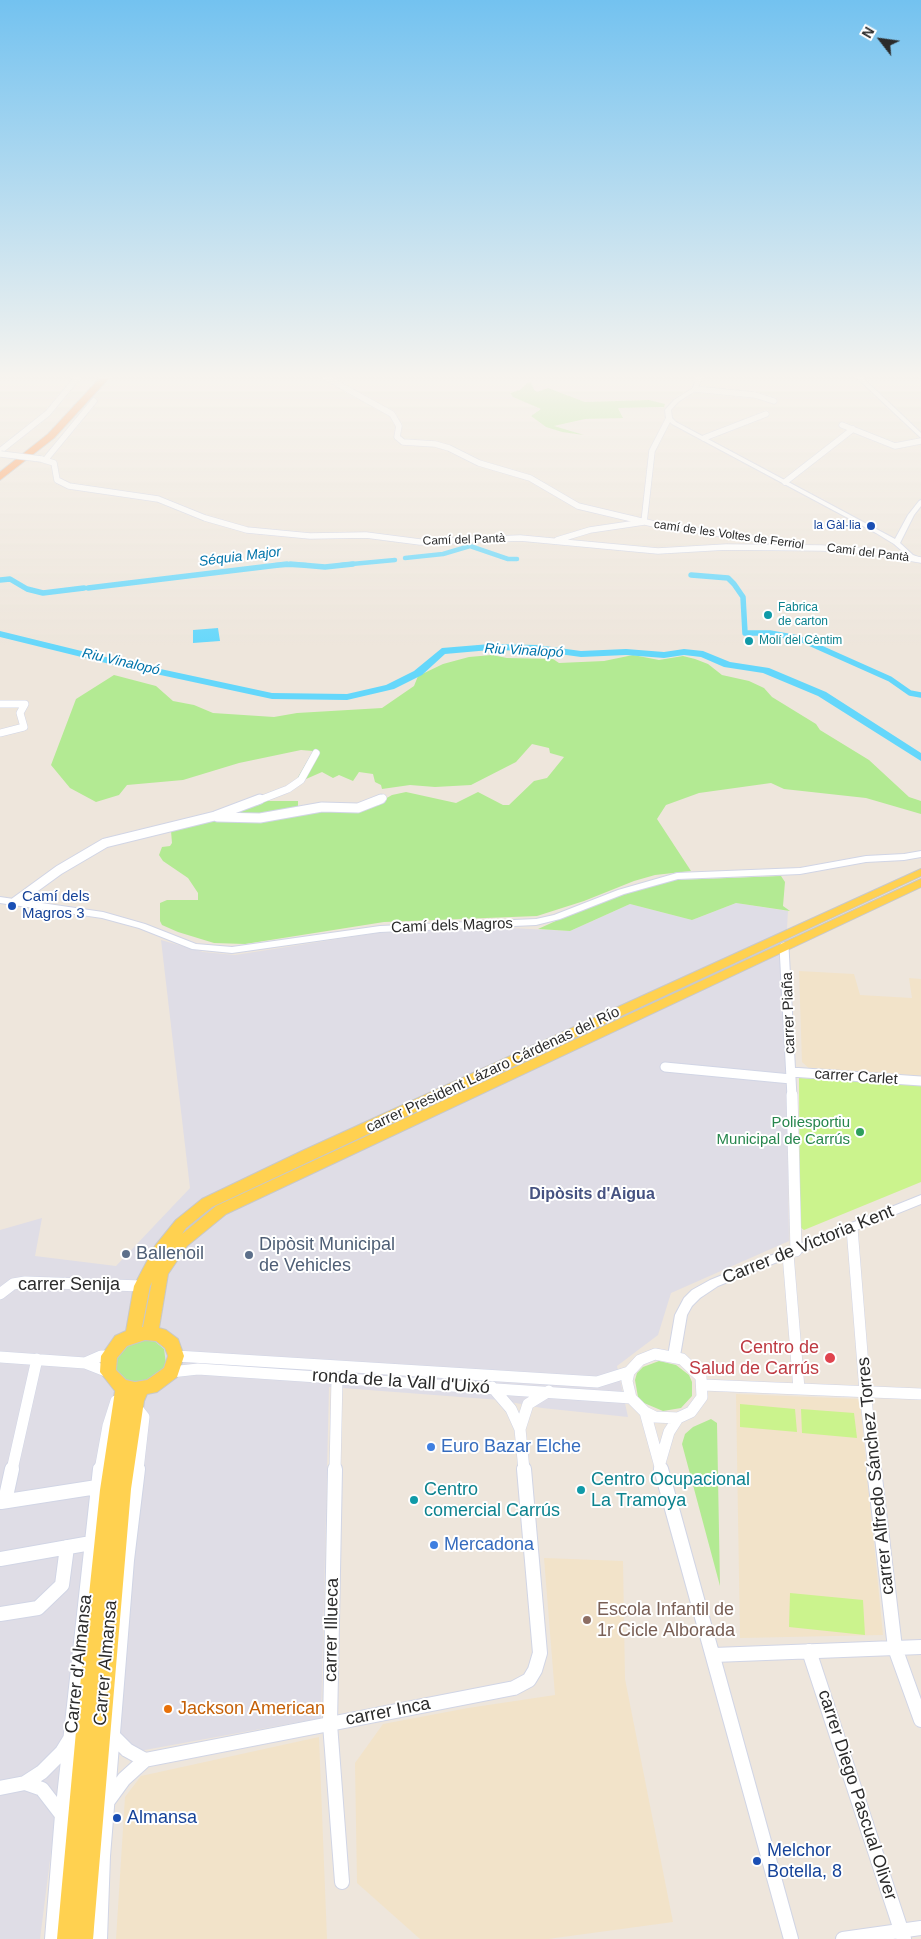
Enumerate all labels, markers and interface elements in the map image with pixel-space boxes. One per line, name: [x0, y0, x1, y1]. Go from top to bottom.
north arrow: [856, 15, 906, 65]
text: N: [859, 24, 877, 41]
street label: camí de les Voltes de Ferriol: [653, 517, 805, 553]
place label: la Gàl·lia: [814, 519, 861, 533]
marker: la Gàl·lia: [865, 520, 877, 532]
street label: Camí del Pantà: [422, 531, 506, 549]
street label: Camí del Pantà: [826, 541, 910, 565]
water label: Séquia Major: [198, 544, 282, 570]
place label: Fabrica de carton: [778, 601, 828, 629]
marker: Fabrica de carton: [762, 609, 774, 621]
place label: Molí del Cèntim: [759, 634, 842, 648]
marker: Molí del Cèntim: [743, 635, 755, 647]
water label: Riu Vinalopó: [484, 641, 564, 661]
water label: Riu Vinalopó: [81, 645, 161, 679]
place label: Camí dels Magros 3: [22, 888, 90, 923]
marker: Camí dels Magros 3: [6, 900, 18, 912]
street label: Camí dels Magros: [391, 915, 513, 937]
street label: carrer Piaña: [779, 972, 799, 1054]
street label: carrer President Lázaro Cárdenas del Río: [363, 1003, 623, 1137]
street label: carrer Carlet: [814, 1065, 898, 1089]
place label: Poliesportiu Municipal de Carrús: [717, 1114, 850, 1149]
marker: Poliesportiu Municipal de Carrús: [854, 1126, 866, 1138]
district label: Dipòsits d'Aigua: [529, 1185, 655, 1205]
street label: Carrer de Victoria Kent: [719, 1201, 897, 1289]
place label: Dipòsit Municipal de Vehicles: [259, 1234, 395, 1276]
place label: Ballenoil: [136, 1243, 204, 1265]
marker: Ballenoil: [120, 1248, 132, 1260]
marker: Dipòsit Municipal de Vehicles: [243, 1249, 255, 1261]
street label: carrer Senija: [18, 1274, 120, 1296]
place label: Centro de Salud de Carrús: [689, 1337, 819, 1380]
marker: Centro de Salud de Carrús: [823, 1351, 837, 1365]
street label: carrer Alfredo Sánchez Torres: [853, 1356, 899, 1596]
street label: ronda de la Vall d'Uixó: [311, 1365, 491, 1399]
place label: Euro Bazar Elche: [441, 1436, 581, 1458]
marker: Euro Bazar Elche: [425, 1441, 437, 1453]
place label: Centro Ocupacional La Tramoya: [591, 1469, 750, 1512]
place label: Centro comercial Carrús: [424, 1479, 560, 1522]
marker: Centro Ocupacional La Tramoya: [575, 1484, 587, 1496]
marker: Centro comercial Carrús: [408, 1494, 420, 1506]
place label: Mercadona: [444, 1534, 534, 1556]
marker: Mercadona: [428, 1539, 440, 1551]
street label: carrer Illueca: [320, 1578, 344, 1682]
street label: Carrer d'Almansa: [61, 1594, 97, 1734]
street label: Carrer Almansa: [90, 1599, 122, 1727]
place label: Escola Infantil de 1r Cicle Alborada: [597, 1599, 735, 1642]
marker: Escola Infantil de 1r Cicle Alborada: [581, 1614, 593, 1626]
street label: carrer Diego Pascual Oliver: [813, 1687, 901, 1903]
street label: carrer Inca: [344, 1693, 432, 1731]
place label: Jackson American: [178, 1698, 325, 1720]
marker: Jackson American: [162, 1703, 174, 1715]
place label: Almansa: [127, 1807, 197, 1829]
marker: Almansa: [111, 1812, 123, 1824]
place label: Melchor Botella, 8: [767, 1840, 842, 1882]
marker: Melchor Botella, 8: [751, 1855, 763, 1867]

